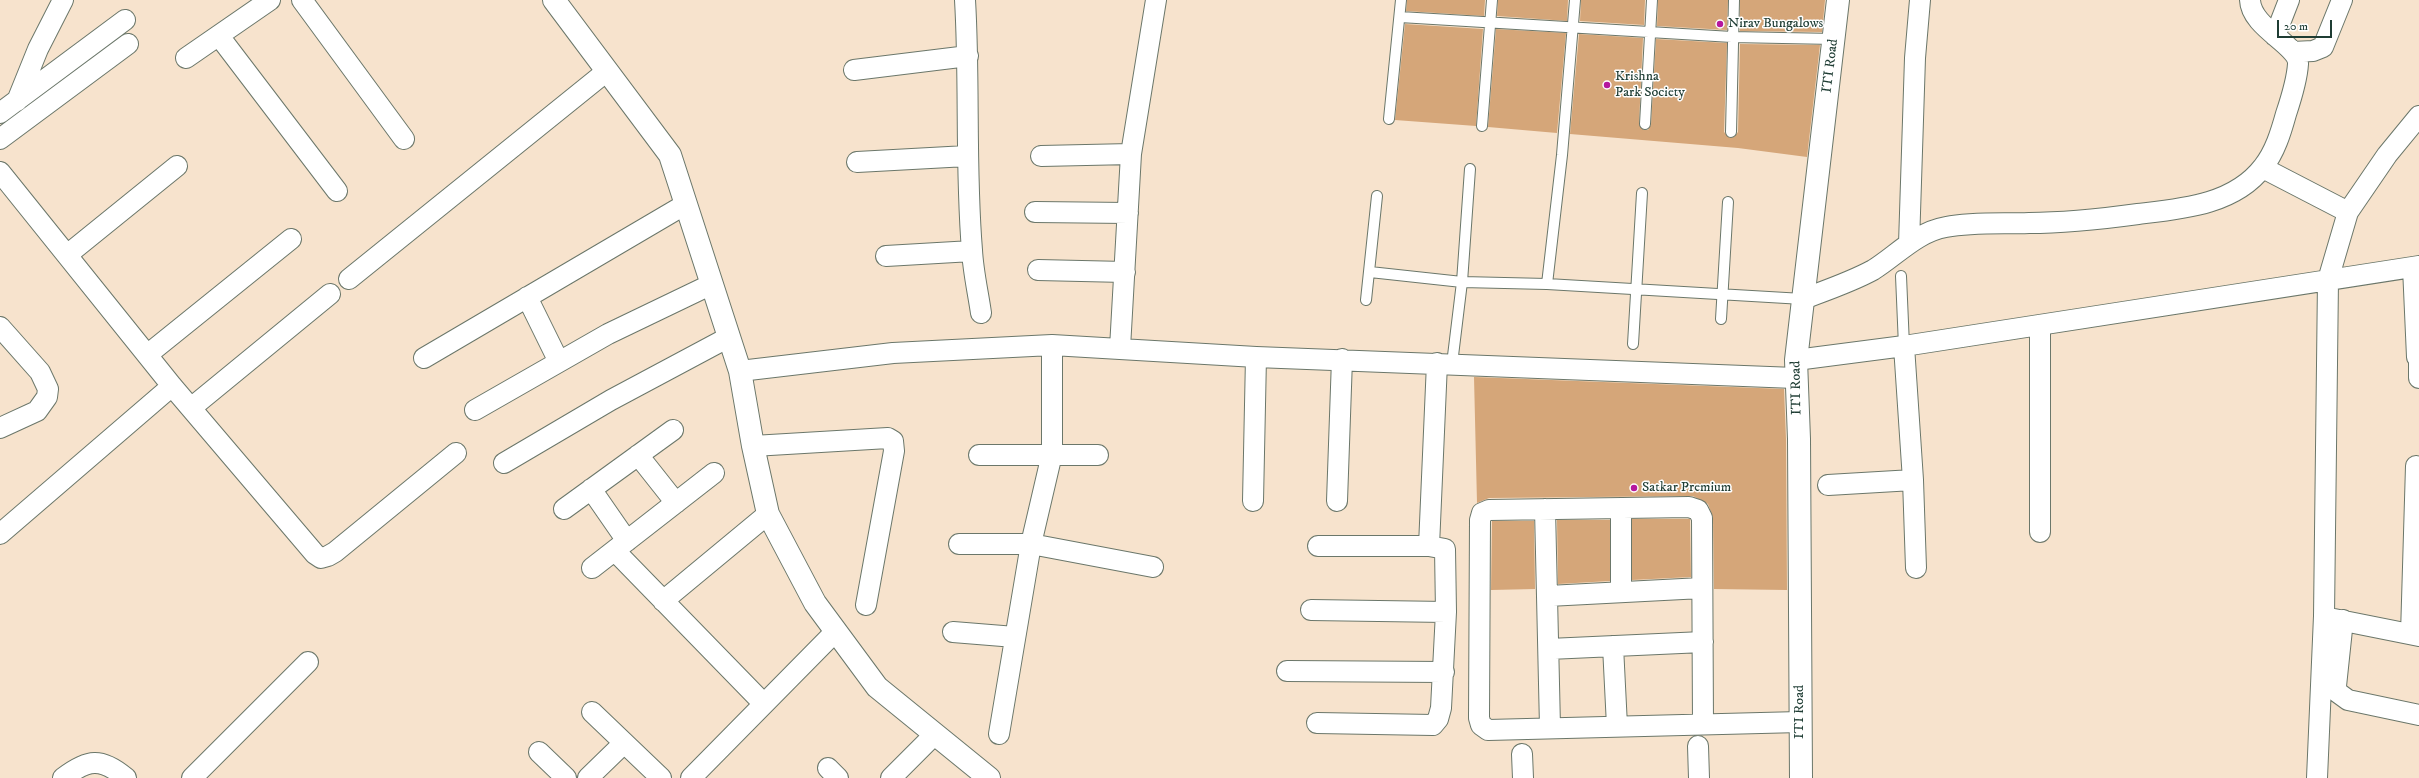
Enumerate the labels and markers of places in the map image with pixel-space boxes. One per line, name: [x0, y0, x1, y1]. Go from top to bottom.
place label: Nirav Bungalows: [1728, 16, 1823, 32]
marker: Nirav Bungalows: [1715, 19, 1725, 29]
place label: Krishna Park Society: [1615, 69, 1685, 102]
marker: Krishna Park Society: [1602, 80, 1612, 90]
place label: Satkar Premium: [1642, 480, 1731, 496]
marker: Satkar Premium: [1629, 483, 1639, 493]

